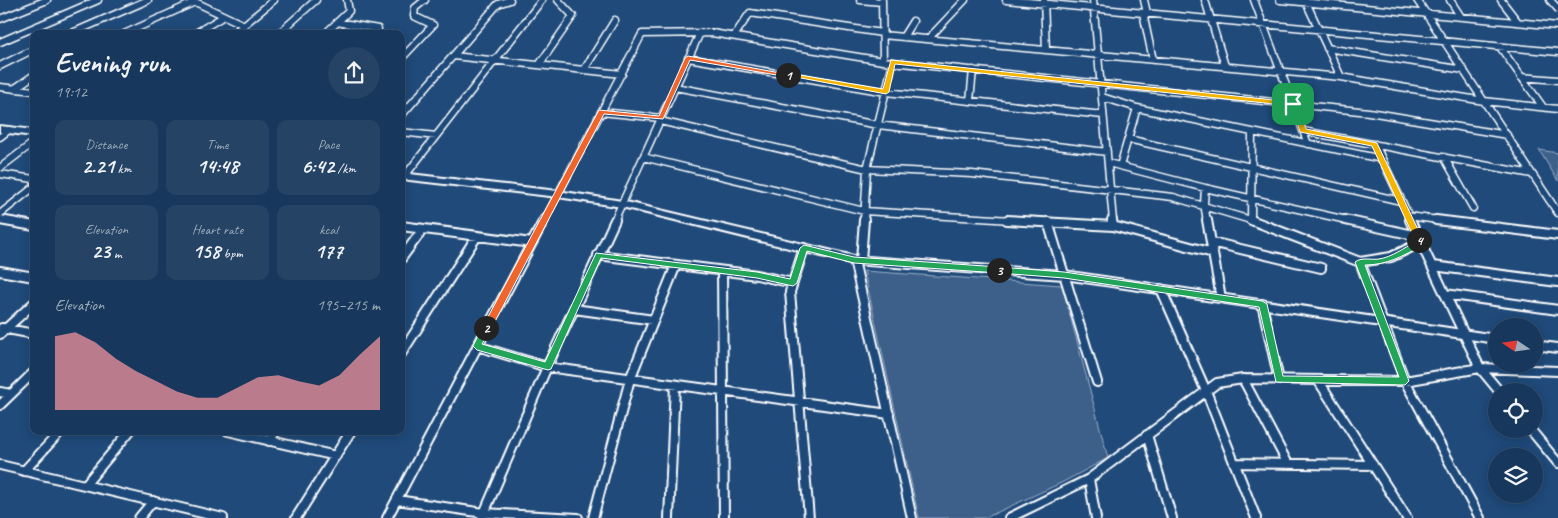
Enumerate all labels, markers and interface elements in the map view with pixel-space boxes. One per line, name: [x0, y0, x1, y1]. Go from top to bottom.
text: Evening run: [55, 45, 170, 80]
button: share: [328, 47, 380, 99]
pin: 1: [776, 62, 800, 88]
text: 1: [785, 67, 792, 84]
text: 19:12: [55, 82, 87, 102]
pin: [1272, 83, 1314, 125]
icon: arrive: [1279, 90, 1307, 118]
text: Distance: [86, 136, 127, 153]
text: Time: [207, 136, 228, 153]
text: Pace: [318, 136, 339, 153]
text: 2.21: [82, 153, 114, 179]
text: 14:48: [197, 153, 238, 179]
text: 6:42: [301, 153, 334, 179]
text: km: [114, 160, 131, 177]
text: /km: [334, 160, 356, 177]
text: Elevation: [85, 221, 128, 238]
text: Heart rate: [192, 221, 243, 238]
text: kcal: [319, 221, 338, 238]
pin: 4: [1406, 228, 1432, 252]
text: 4: [1416, 232, 1423, 249]
text: 23: [91, 238, 110, 264]
text: 158: [192, 238, 220, 264]
text: 177: [314, 238, 343, 264]
text: m: [110, 245, 122, 262]
text: bpm: [220, 245, 243, 262]
pin: 3: [986, 258, 1012, 282]
text: 3: [996, 262, 1003, 279]
text: Elevation: [55, 295, 104, 315]
text: 195–215 m: [317, 295, 380, 315]
pin: 2: [474, 316, 498, 340]
north arrow: [1488, 318, 1542, 372]
map controls: [1488, 318, 1543, 503]
text: 2: [483, 320, 490, 337]
button: locate: [1488, 383, 1543, 438]
button: layers: [1488, 448, 1543, 503]

